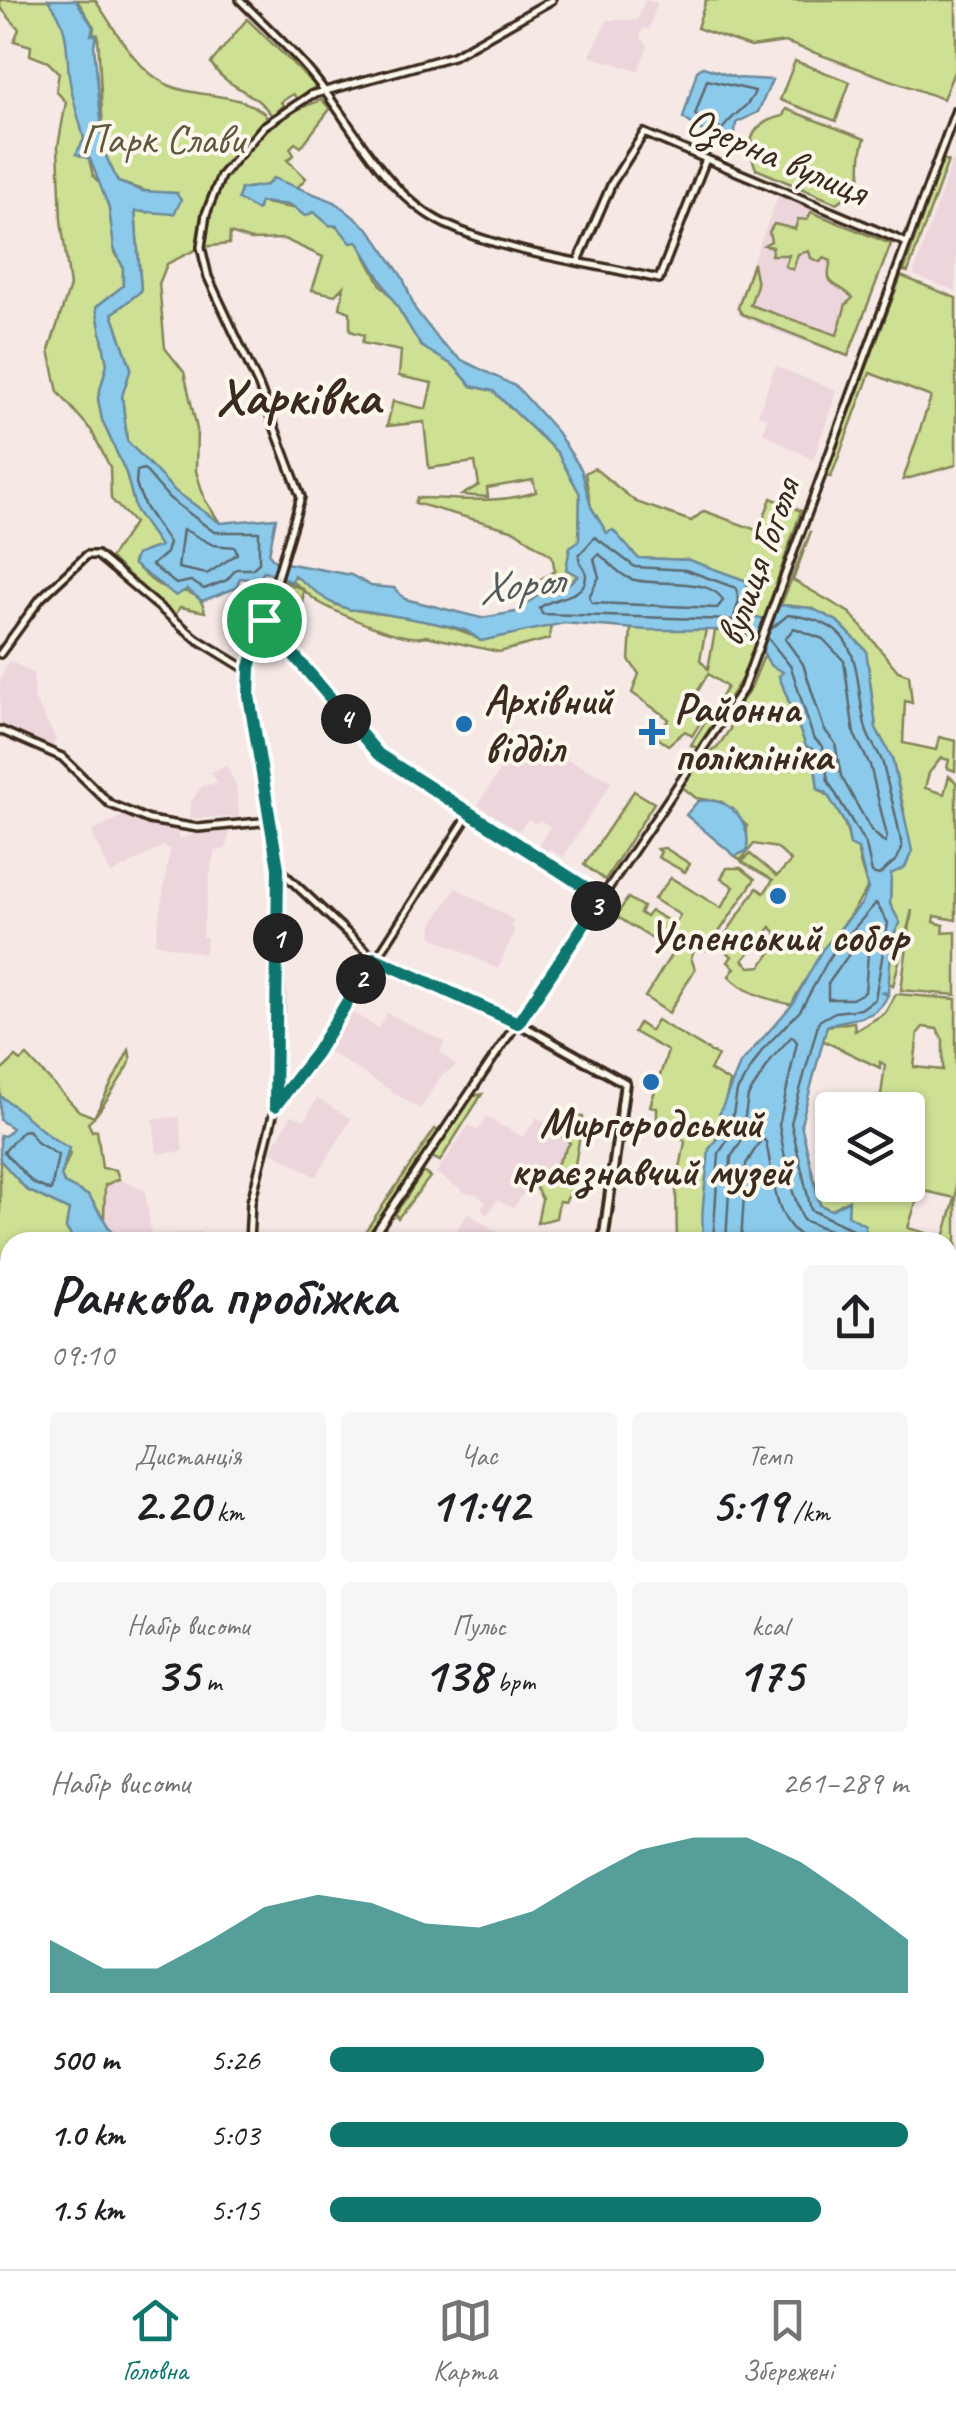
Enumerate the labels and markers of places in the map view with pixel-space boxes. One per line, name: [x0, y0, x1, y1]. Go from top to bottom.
pin: [222, 578, 307, 663]
place label: Архівний відділ: [484, 674, 615, 775]
place label: Районна поліклініка: [674, 682, 835, 783]
pin: 4: [321, 694, 371, 744]
marker: Архівний відділ: [453, 713, 475, 735]
marker: Районна поліклініка: [639, 719, 665, 745]
pin: 3: [571, 881, 621, 931]
marker: Успенський собор: [767, 885, 789, 907]
place label: Успенський собор: [648, 911, 911, 964]
pin: 1: [253, 913, 303, 963]
pin: 2: [336, 954, 386, 1004]
marker: Миргородський краєзнавчий музей: [640, 1071, 662, 1093]
place label: Миргородський краєзнавчий музей: [510, 1097, 795, 1199]

